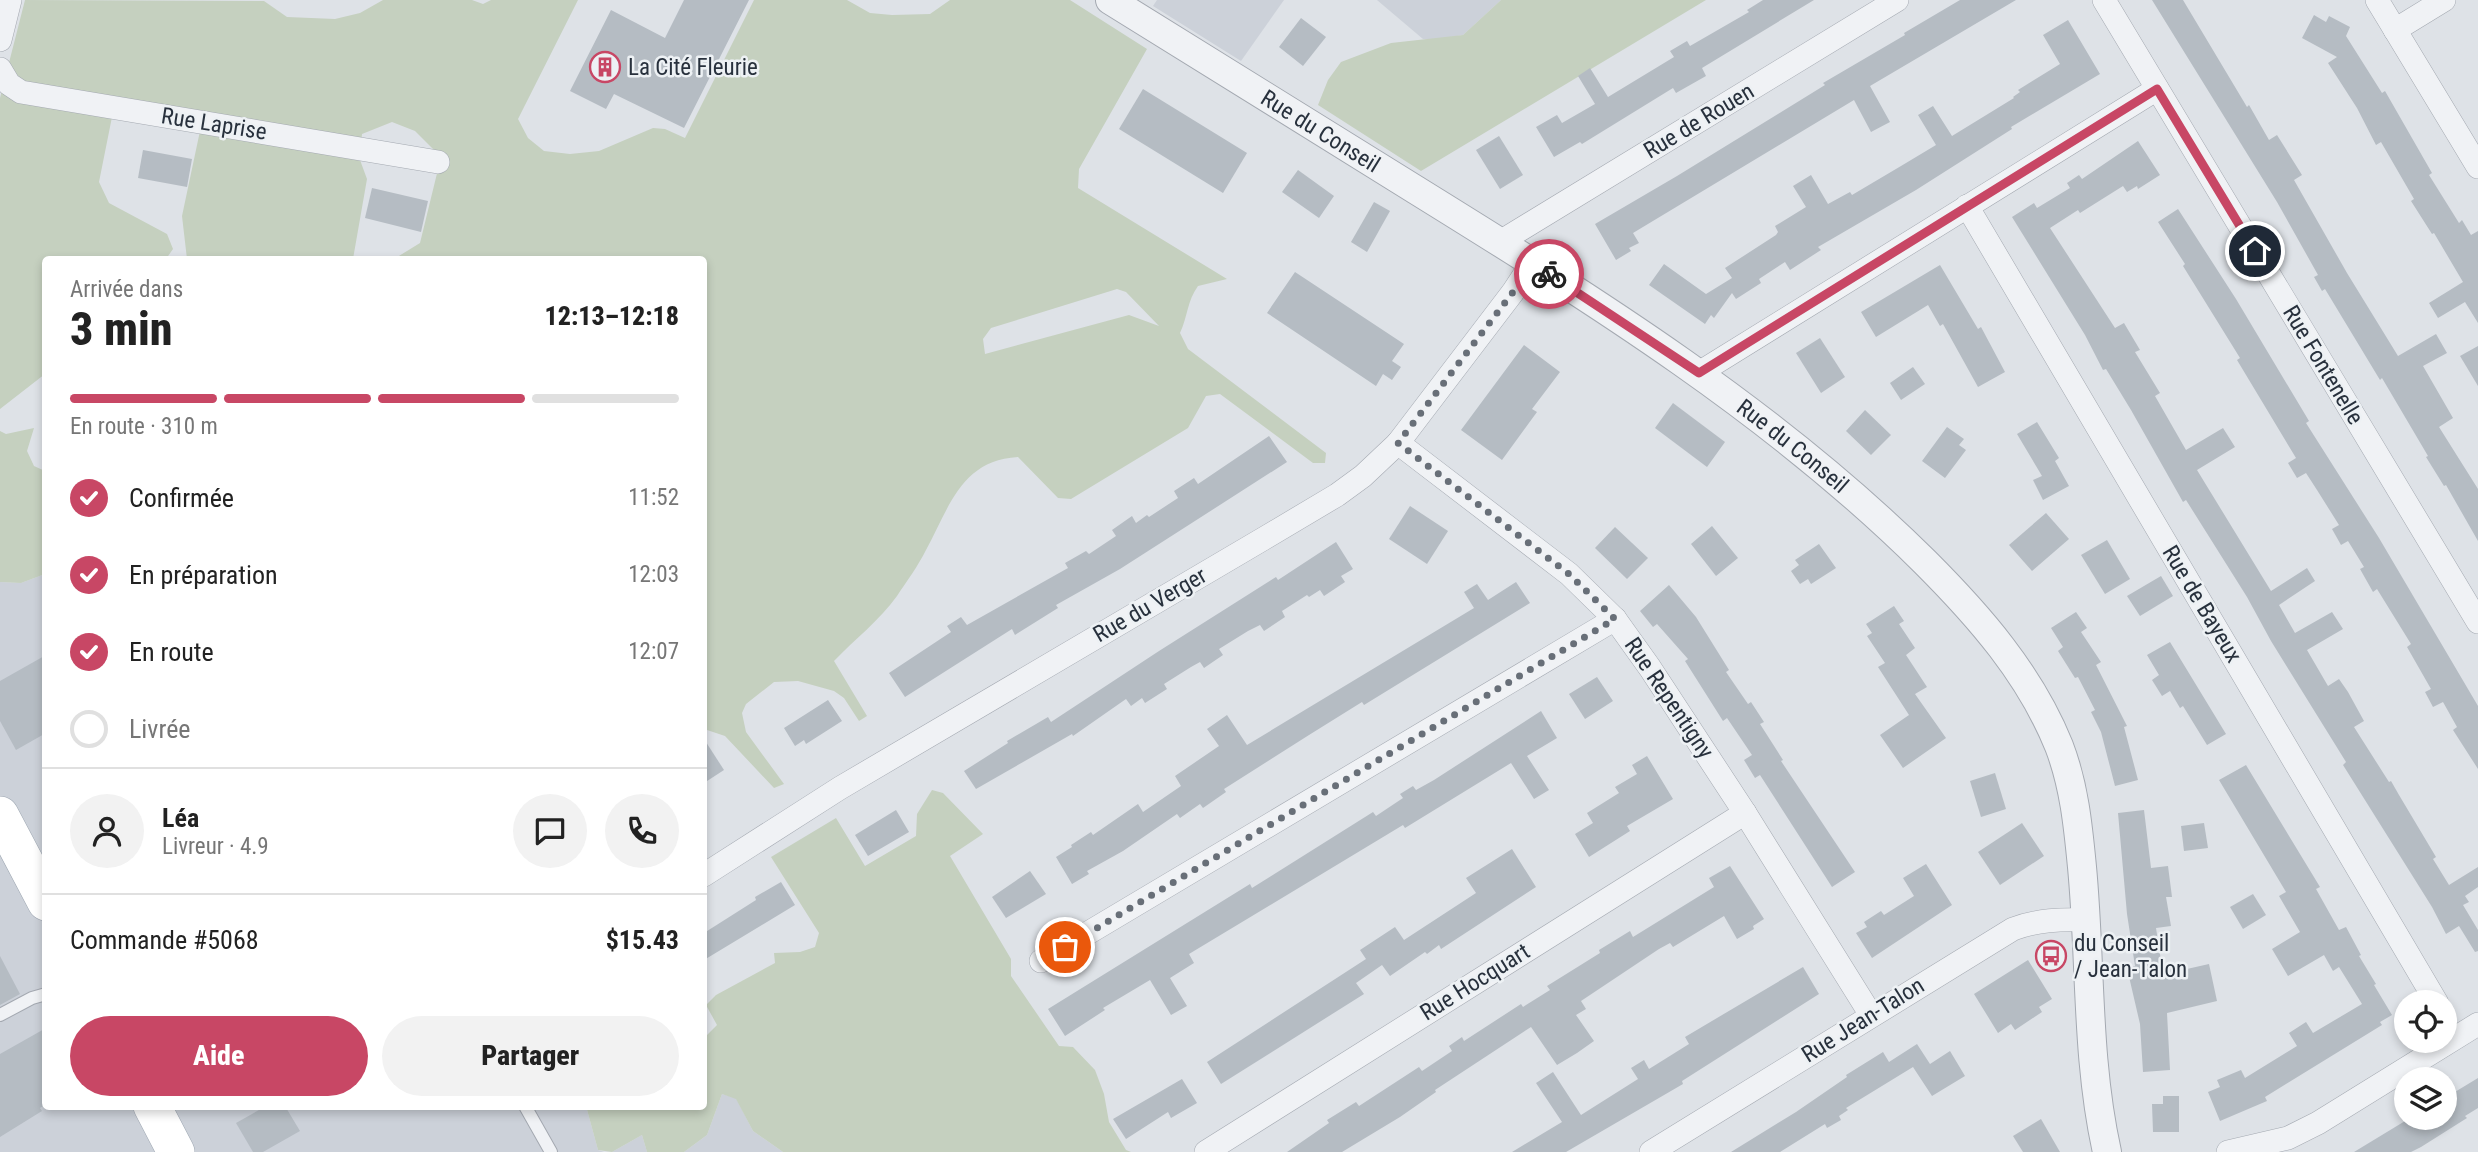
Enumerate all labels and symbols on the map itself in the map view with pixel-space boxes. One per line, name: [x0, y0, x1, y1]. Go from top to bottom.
building icon: La Cité Fleurie: [588, 50, 622, 84]
place label: La Cité Fleurie: [628, 54, 758, 81]
street label: Rue de Rouen: [1639, 78, 1759, 164]
street label: Rue du Conseil: [1256, 84, 1385, 178]
street label: Rue Laprise: [159, 102, 269, 146]
pin: [2225, 221, 2285, 281]
courier: [1514, 239, 1584, 309]
street label: Rue Fontenelle: [2277, 301, 2369, 429]
street label: Rue du Conseil: [1732, 393, 1854, 499]
street label: Rue de Bayeux: [2157, 541, 2247, 667]
street label: Rue du Verger: [1089, 562, 1211, 648]
street label: Rue Repentigny: [1619, 633, 1720, 764]
pin: [1035, 917, 1095, 977]
place label: du Conseil / Jean-Talon: [2074, 930, 2187, 983]
street label: Rue Hocquart: [1415, 938, 1535, 1026]
bus stop icon: du Conseil / Jean-Talon: [2034, 939, 2068, 973]
street label: Rue Jean-Talon: [1797, 972, 1929, 1068]

